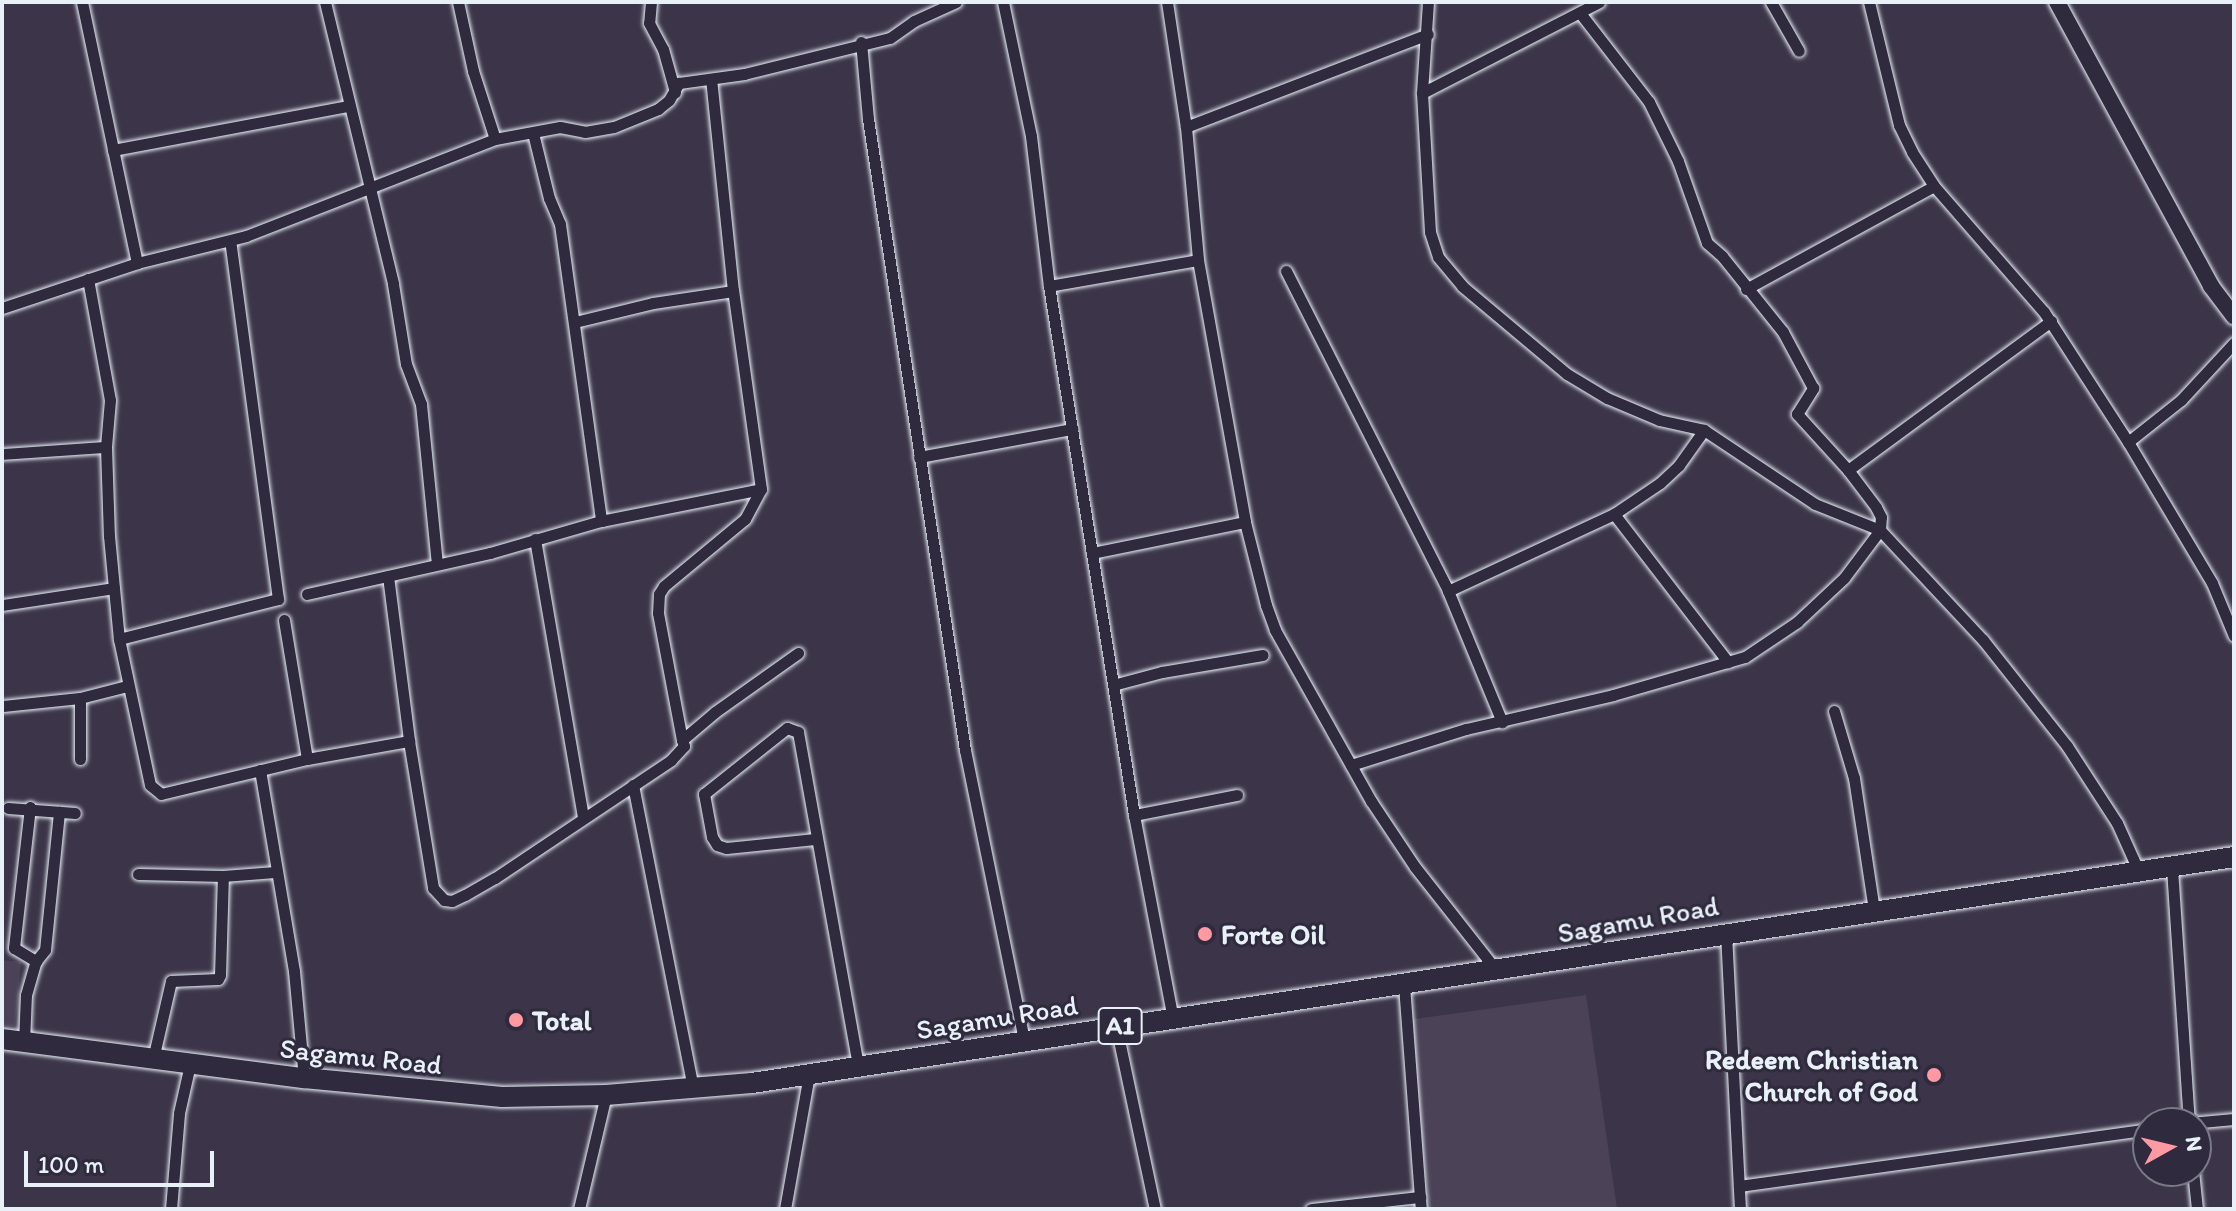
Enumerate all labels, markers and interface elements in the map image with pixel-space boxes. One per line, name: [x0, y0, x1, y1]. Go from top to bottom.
street label: Sagamu Road: [1555, 888, 1721, 950]
place label: Forte Oil: [1221, 917, 1325, 951]
marker: Forte Oil: [1196, 925, 1214, 943]
street label: Sagamu Road: [914, 988, 1080, 1046]
place label: Total: [532, 1003, 591, 1037]
road number: A1: [1096, 1004, 1144, 1048]
marker: Total: [507, 1011, 525, 1029]
street label: Sagamu Road: [278, 1031, 444, 1081]
place label: Redeem Christian Church of God: [1706, 1042, 1918, 1108]
marker: Redeem Christian Church of God: [1925, 1066, 1943, 1084]
north arrow: [2132, 1107, 2212, 1187]
scale bar: [28, 1135, 218, 1185]
text: N: [2180, 1135, 2209, 1153]
text: 100 m: [38, 1150, 104, 1179]

